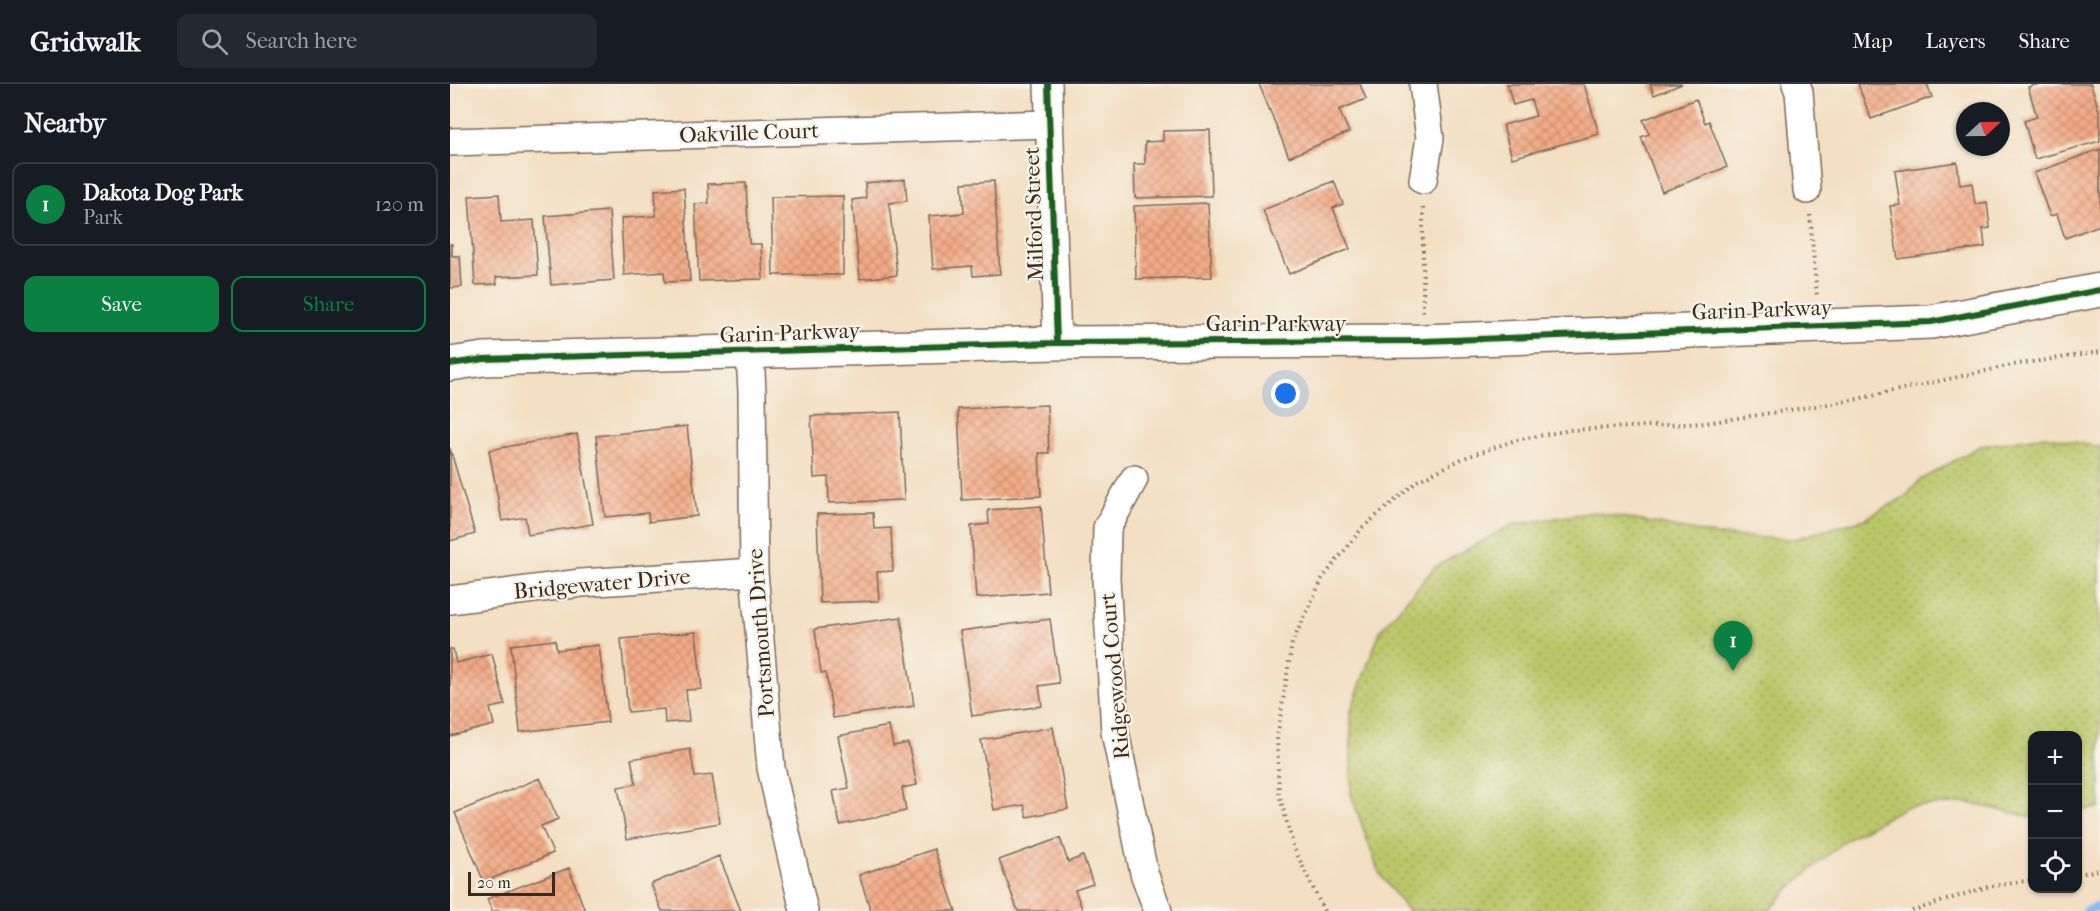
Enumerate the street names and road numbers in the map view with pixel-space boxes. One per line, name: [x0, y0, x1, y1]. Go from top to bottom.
street label: Oakville Court: [679, 118, 819, 148]
street label: Milford Street: [1019, 146, 1049, 282]
street label: Garin Parkway: [1691, 295, 1834, 325]
street label: Garin Parkway: [1206, 311, 1348, 337]
street label: Garin Parkway: [719, 318, 862, 348]
street label: Portsmouth Drive: [742, 547, 780, 718]
street label: Bridgewater Drive: [513, 563, 692, 605]
street label: Ridgewood Court: [1095, 591, 1135, 760]

